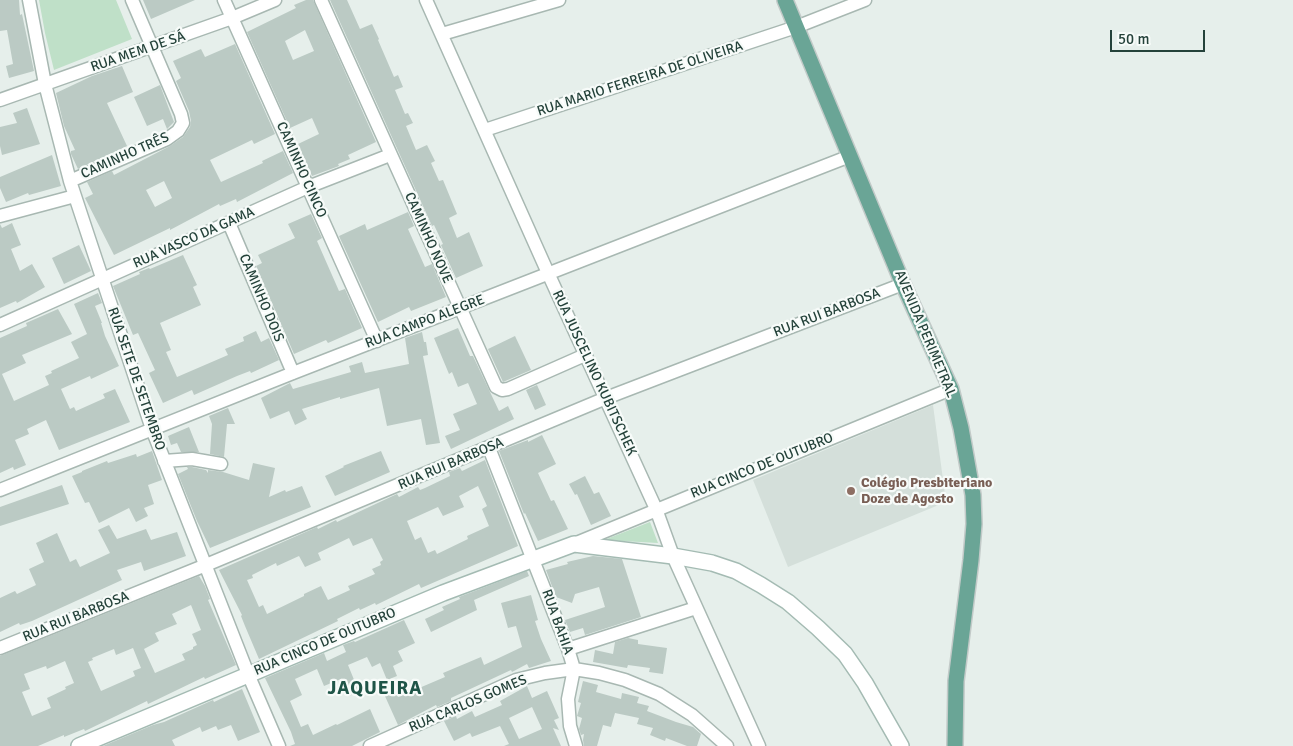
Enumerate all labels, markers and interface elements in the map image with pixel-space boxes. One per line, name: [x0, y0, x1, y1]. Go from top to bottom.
scale bar: [1113, 20, 1208, 52]
street label: RUA MEM DE SÁ: [88, 28, 188, 76]
text: 50 m: [1118, 30, 1149, 48]
street label: RUA MARIO FERREIRA DE OLIVEIRA: [535, 38, 745, 120]
street label: CAMINHO CINCO: [272, 119, 330, 221]
street label: CAMINHO TRÊS: [78, 129, 172, 183]
street label: CAMINHO NOVE: [400, 190, 456, 286]
street label: RUA VASCO DA GAMA: [131, 204, 257, 272]
street label: CAMINHO DOIS: [235, 252, 287, 344]
street label: AVENIDA PERIMETRAL: [891, 268, 959, 400]
street label: RUA RUI BARBOSA: [771, 285, 883, 341]
street label: RUA JUSCELINO KUBITSCHEK: [548, 288, 640, 458]
street label: RUA CAMPO ALEGRE: [363, 292, 487, 352]
street label: RUA SETE DE SETEMBRO: [104, 305, 168, 453]
street label: RUA CINCO DE OUTUBRO: [688, 430, 836, 502]
street label: RUA RUI BARBOSA: [396, 434, 506, 494]
place label: Colégio Presbiteriano Doze de Agosto: [861, 475, 992, 508]
marker: Colégio Presbiteriano Doze de Agosto: [845, 485, 857, 497]
street label: RUA BAHIA: [537, 587, 577, 657]
street label: RUA RUI BARBOSA: [20, 588, 132, 646]
street label: RUA CINCO DE OUTUBRO: [252, 604, 398, 680]
street label: RUA CARLOS GOMES: [406, 672, 530, 736]
district label: JAQUEIRA: [327, 678, 423, 700]

